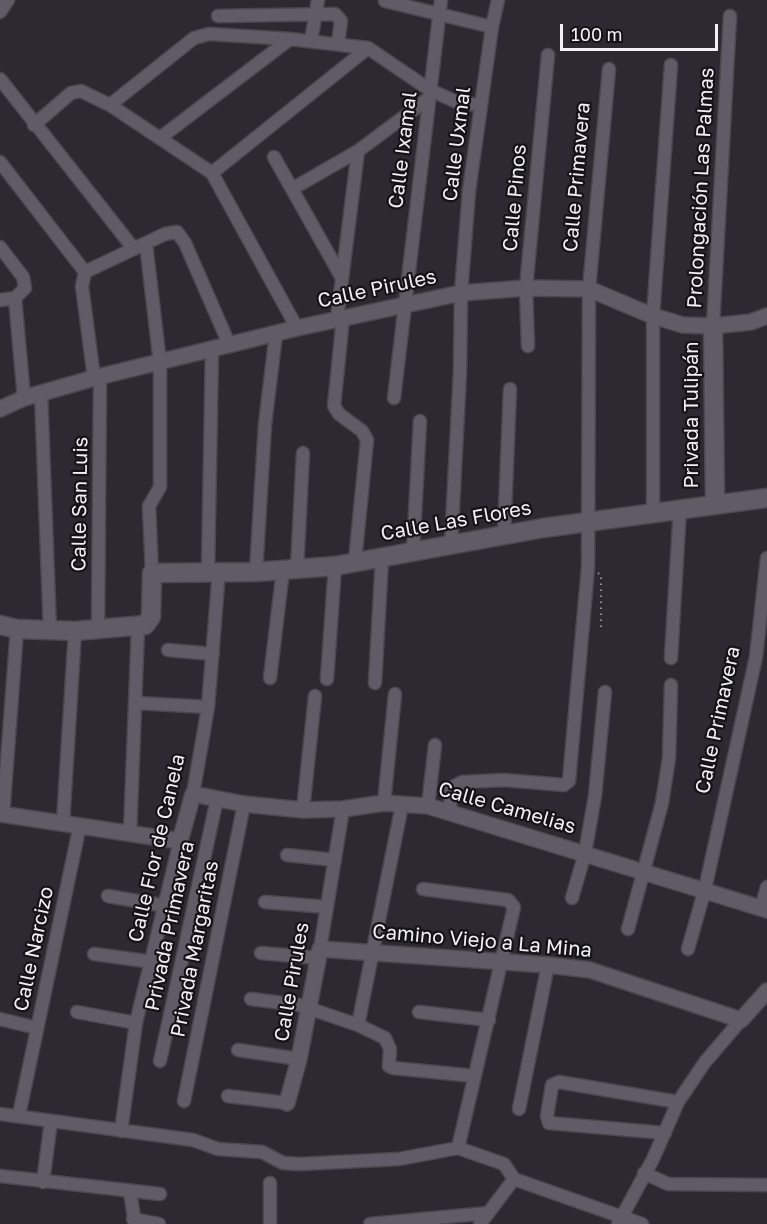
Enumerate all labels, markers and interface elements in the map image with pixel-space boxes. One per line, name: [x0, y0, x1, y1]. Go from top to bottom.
scale bar: [563, 12, 720, 50]
text: 100 m: [571, 23, 622, 45]
street label: Prolongación Las Palmas: [683, 67, 719, 309]
street label: Calle Uxmal: [438, 85, 476, 203]
street label: Calle Ixamal: [384, 90, 422, 210]
street label: Calle Primavera: [558, 101, 596, 253]
street label: Calle Pinos: [498, 143, 532, 253]
street label: Calle Pirules: [315, 265, 439, 313]
street label: Privada Tulipán: [680, 341, 704, 489]
street label: Calle San Luis: [67, 437, 93, 571]
street label: Calle Las Flores: [379, 496, 533, 546]
street label: Calle Primavera: [691, 644, 745, 796]
street label: Calle Flor de Canela: [124, 752, 190, 944]
street label: Calle Camelias: [435, 777, 579, 839]
street label: Privada Primavera: [140, 839, 200, 1013]
street label: Privada Margaritas: [166, 859, 224, 1039]
street label: Calle Narcizo: [9, 885, 59, 1013]
street label: Camino Viejo a La Mina: [371, 919, 593, 963]
street label: Calle Pirules: [270, 920, 314, 1044]

